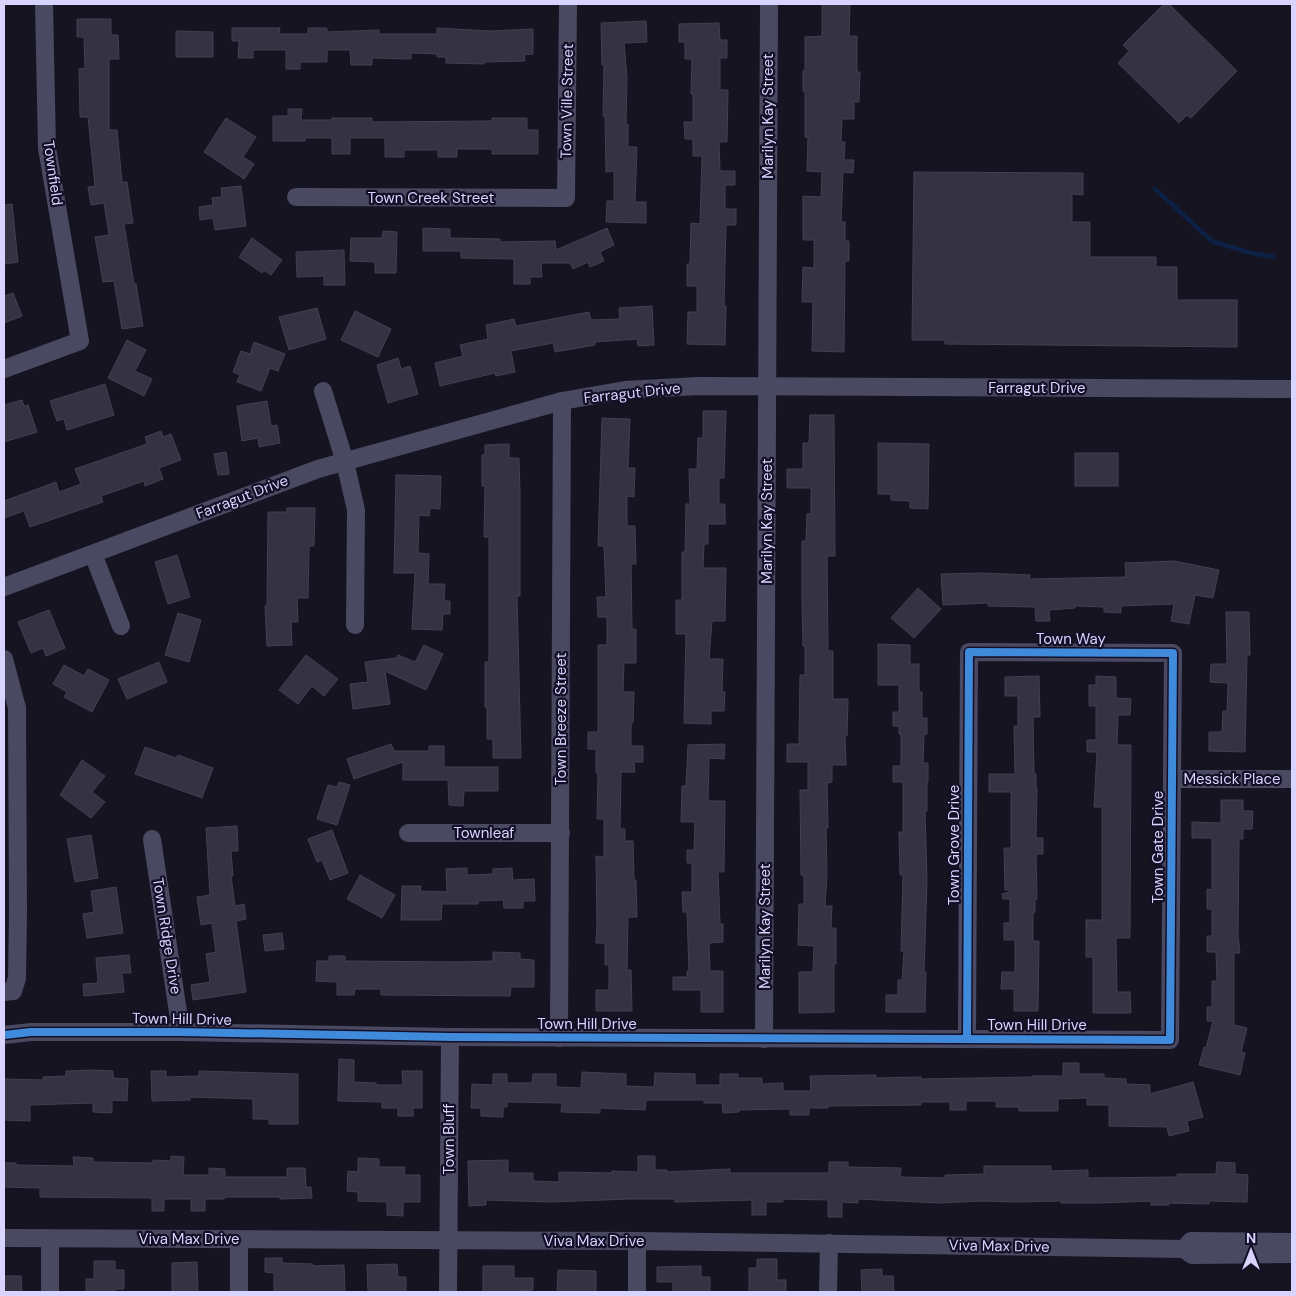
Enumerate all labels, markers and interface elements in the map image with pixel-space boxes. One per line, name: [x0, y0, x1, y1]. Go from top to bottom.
street label: Town Ville Street: [556, 43, 578, 159]
street label: Marilyn Kay Street: [758, 53, 778, 179]
street label: Townfield: [39, 139, 67, 207]
street label: Town Creek Street: [368, 188, 495, 208]
street label: Farragut Drive: [583, 378, 681, 408]
street label: Farragut Drive: [988, 378, 1086, 398]
street label: Marilyn Kay Street: [757, 458, 777, 584]
street label: Farragut Drive: [193, 470, 291, 524]
street label: Town Way: [1036, 629, 1107, 649]
street label: Town Breeze Street: [551, 652, 571, 785]
street label: Messick Place: [1183, 769, 1281, 789]
street label: Town Grove Drive: [944, 785, 964, 905]
street label: Town Gate Drive: [1148, 791, 1168, 903]
street label: Townleaf: [454, 823, 514, 843]
street label: Marilyn Kay Street: [755, 863, 775, 989]
street label: Town Ridge Drive: [148, 876, 186, 996]
street label: Town Hill Drive: [132, 1008, 232, 1030]
street label: Town Hill Drive: [537, 1014, 637, 1034]
street label: Town Hill Drive: [987, 1015, 1087, 1035]
street label: Town Bluff: [439, 1104, 459, 1174]
north arrow: [1226, 1226, 1276, 1276]
street label: Viva Max Drive: [138, 1229, 240, 1249]
text: N: [1246, 1229, 1256, 1247]
street label: Viva Max Drive: [543, 1231, 645, 1251]
street label: Viva Max Drive: [948, 1235, 1050, 1257]

